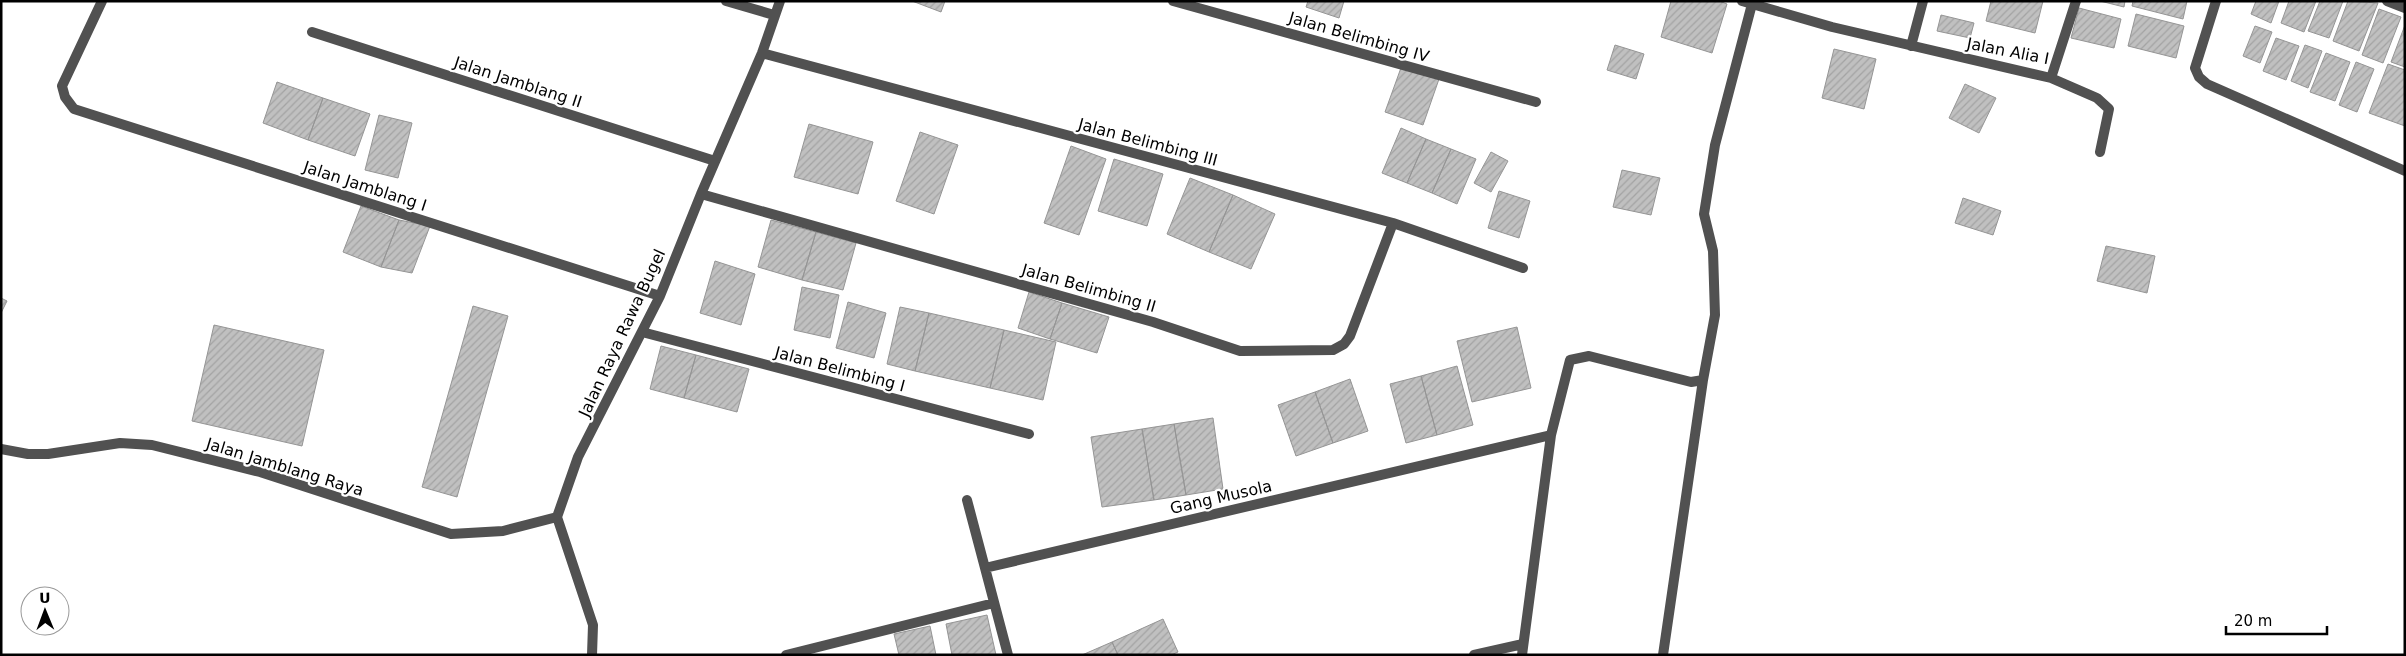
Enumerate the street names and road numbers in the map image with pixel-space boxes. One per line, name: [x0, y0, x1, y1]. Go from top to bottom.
street label: Jalan Belimbing IV: [1286, 8, 1431, 66]
street label: Jalan Alia I: [1964, 34, 2051, 68]
street label: Jalan Jamblang II: [451, 52, 584, 112]
street label: Jalan Belimbing III: [1075, 114, 1220, 170]
street label: Jalan Jamblang I: [300, 157, 429, 215]
street label: Jalan Raya Rawa Bugel: [574, 246, 669, 421]
street label: Jalan Belimbing II: [1019, 259, 1158, 316]
street label: Jalan Belimbing I: [772, 342, 907, 396]
street label: Jalan Jamblang Raya: [203, 434, 366, 500]
street label: Gang Musola: [1168, 476, 1274, 518]

